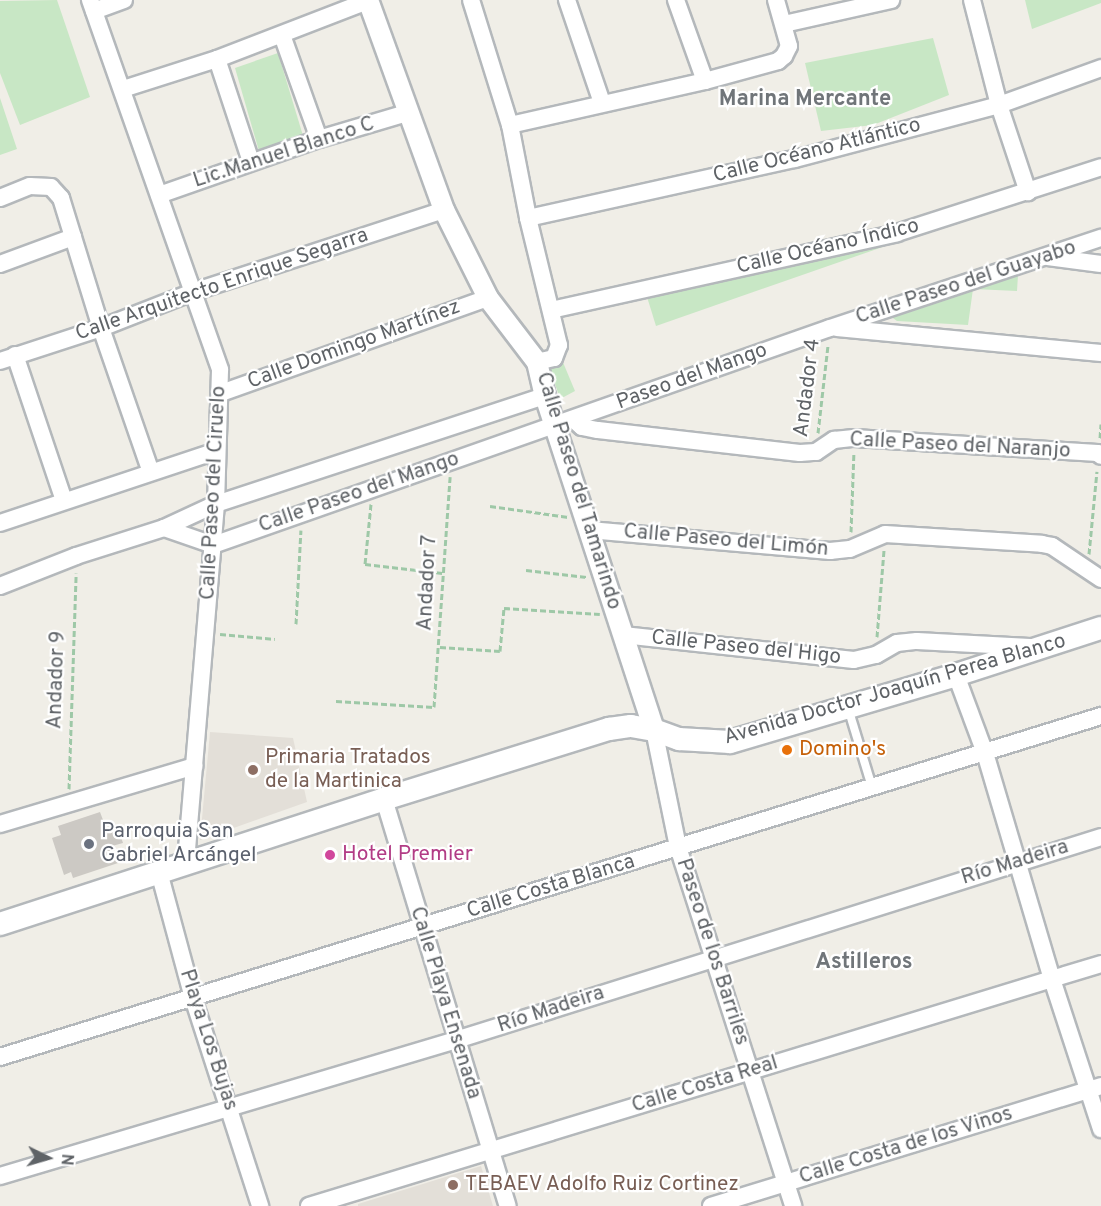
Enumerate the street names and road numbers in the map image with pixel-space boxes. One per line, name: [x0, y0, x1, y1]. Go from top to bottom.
street label: Lic.Manuel Blanco C: [190, 112, 378, 194]
street label: Calle Océano Atlántico: [710, 113, 924, 189]
street label: Calle Océano Índico: [734, 214, 922, 280]
street label: Calle Arquitecto Enrique Segarra: [72, 223, 372, 347]
street label: Calle Paseo del Guayabo: [853, 235, 1079, 331]
street label: Calle Domingo Martínez: [244, 295, 464, 395]
street label: Andador 4: [789, 337, 827, 439]
street label: Paseo del Mango: [613, 338, 771, 416]
street label: Calle Paseo del Tamarindo: [530, 369, 626, 613]
street label: Calle Paseo del Ciruelo: [196, 385, 232, 601]
street label: Calle Paseo del Naranjo: [849, 428, 1071, 464]
street label: Calle Paseo del Mango: [255, 447, 463, 539]
street label: Calle Paseo del Limón: [622, 519, 830, 563]
street label: Andador 7: [413, 534, 443, 632]
street label: Calle Paseo del Higo: [650, 626, 842, 670]
street label: Avenida Doctor Joaquín Perea Blanco: [721, 629, 1069, 751]
street label: Andador 9: [43, 630, 71, 730]
street label: Río Madeira: [958, 835, 1072, 891]
street label: Calle Costa Blanca: [464, 849, 638, 925]
street label: Paseo de los Barriles: [670, 855, 754, 1049]
street label: Calle Playa Ensenada: [404, 904, 486, 1102]
street label: Playa Los Bujas: [173, 966, 243, 1114]
street label: Río Madeira: [494, 981, 608, 1039]
street label: Calle Costa Real: [629, 1051, 781, 1119]
street label: Calle Costa de los Vinos: [796, 1101, 1016, 1191]

